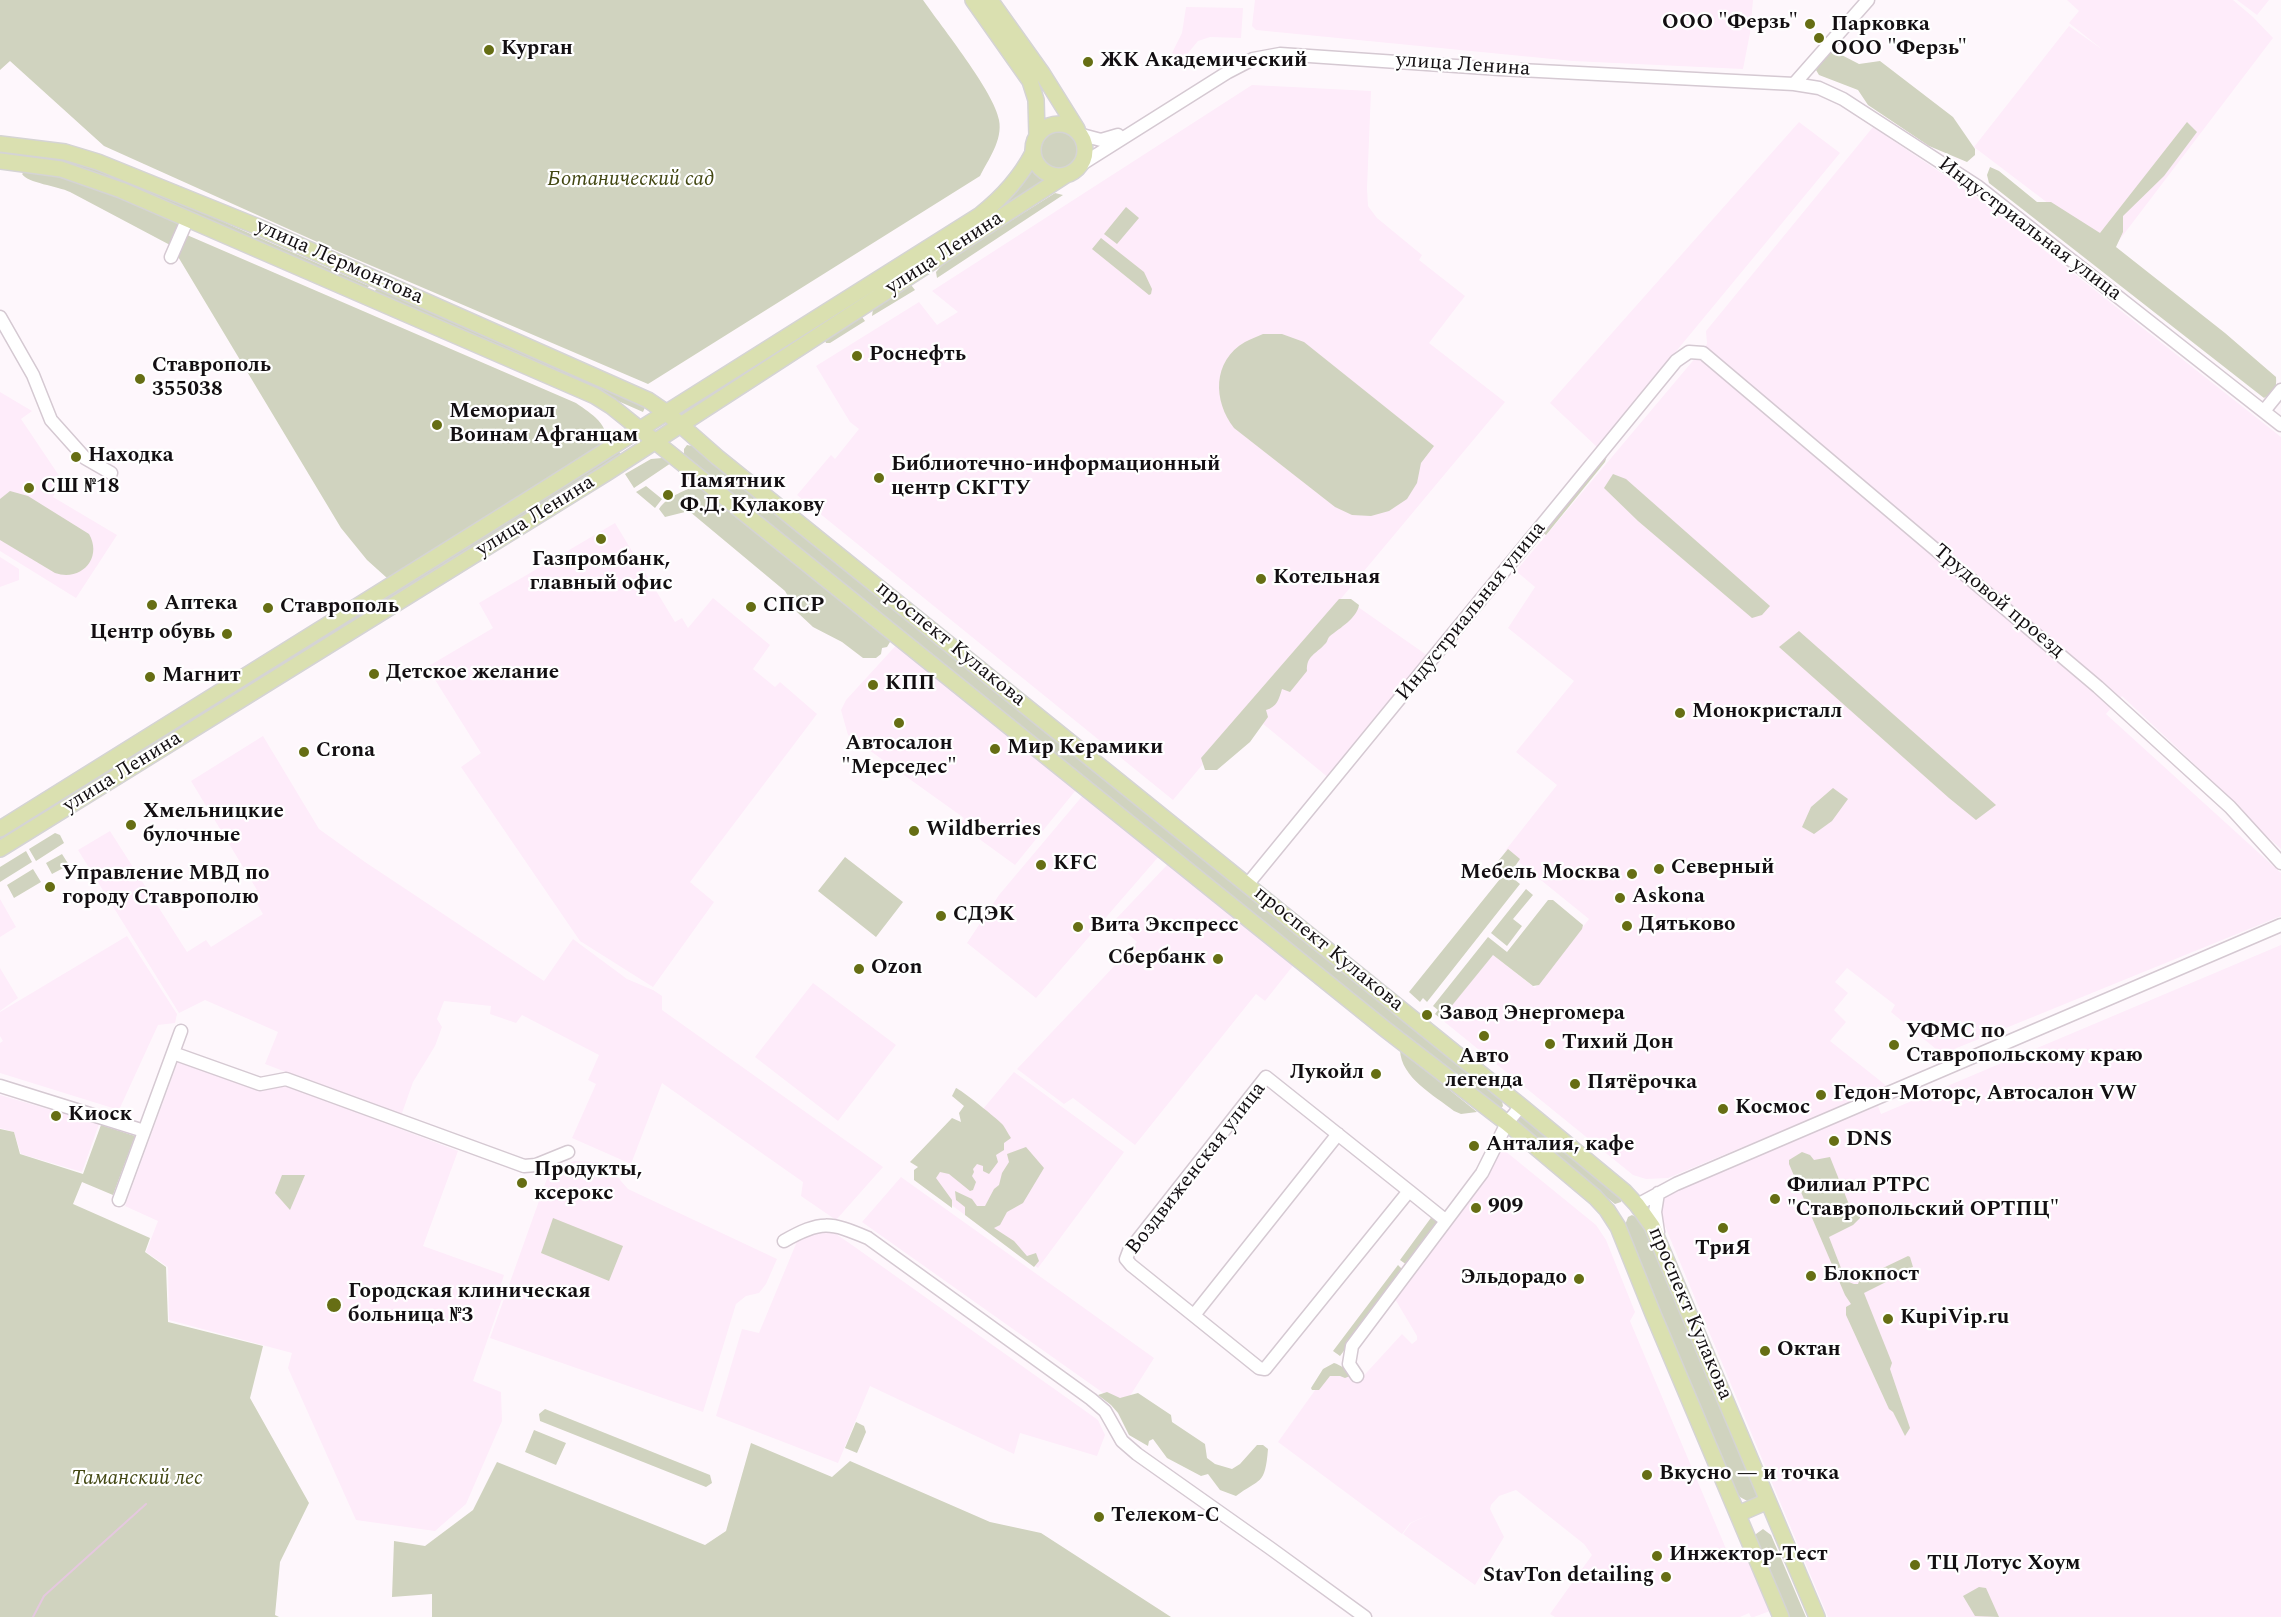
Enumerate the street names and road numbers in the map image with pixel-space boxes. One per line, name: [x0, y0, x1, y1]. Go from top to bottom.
street label: улица Ленина: [1395, 49, 1531, 83]
street label: Индустриальная улица: [1932, 153, 2126, 307]
street label: улица Ленина: [882, 207, 1008, 301]
street label: улица Лермонтова: [251, 215, 427, 311]
street label: улица Ленина: [472, 471, 600, 563]
street label: Индустриальная улица: [1392, 517, 1552, 707]
street label: Трудовой проезд: [1927, 540, 2069, 664]
street label: проспект Кулакова: [870, 577, 1030, 713]
street label: улица Ленина: [59, 727, 187, 819]
street label: проспект Кулакова: [1248, 882, 1408, 1018]
street label: Воздвиженская улица: [1122, 1078, 1272, 1260]
street label: проспект Кулакова: [1641, 1224, 1737, 1404]

